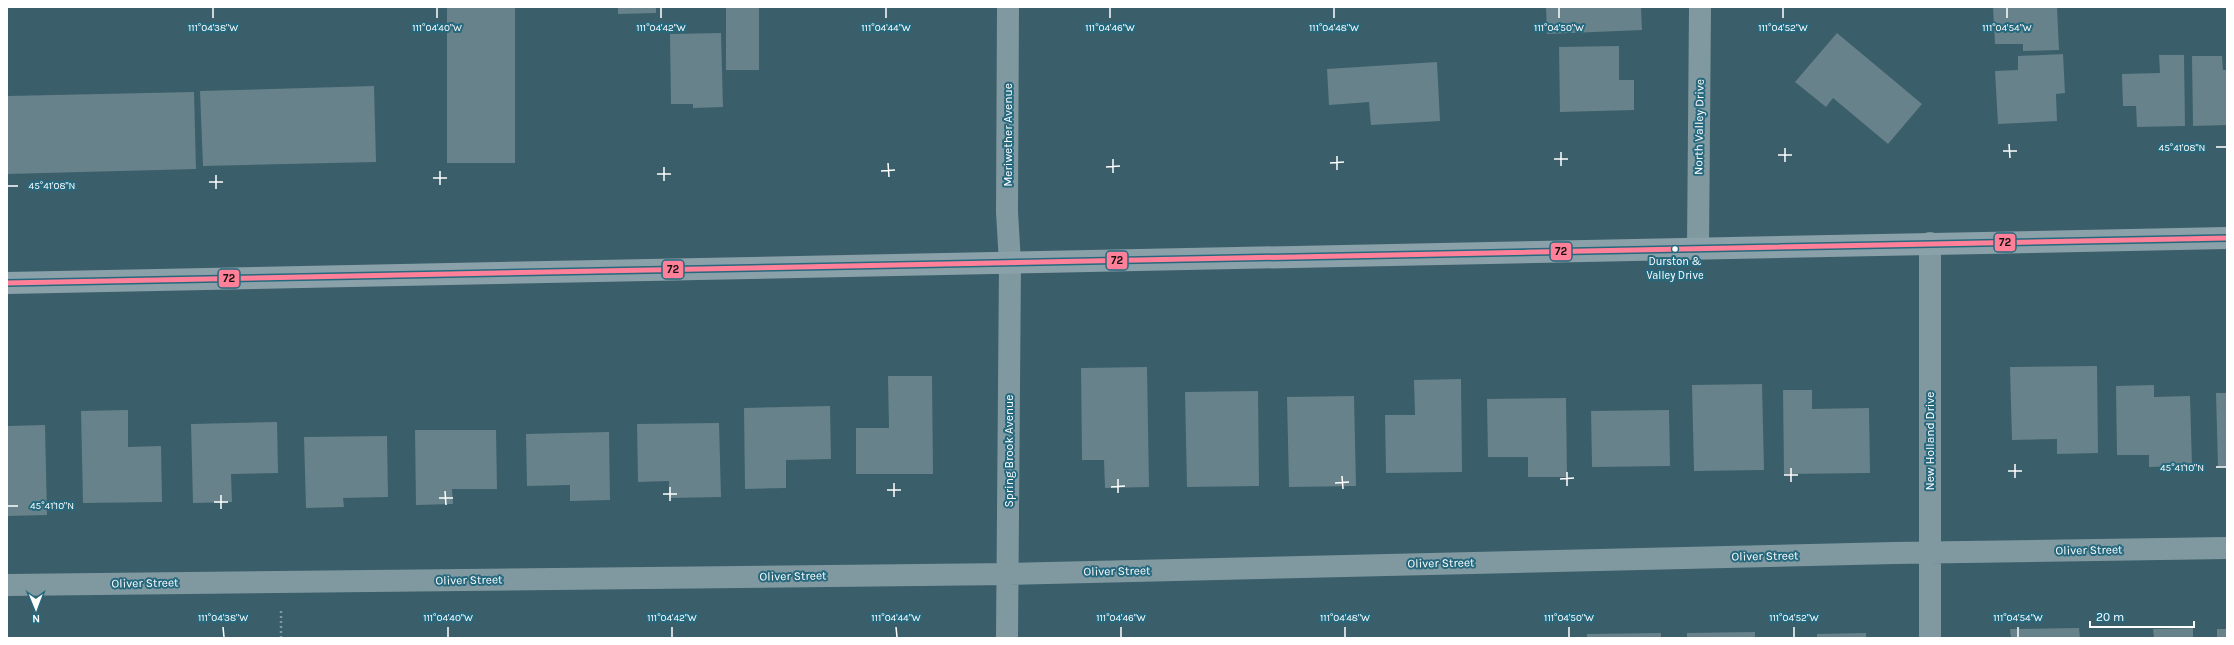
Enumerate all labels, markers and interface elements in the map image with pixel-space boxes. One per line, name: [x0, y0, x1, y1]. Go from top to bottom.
text: 111°04'38"W: [188, 22, 238, 34]
text: 111°04'40"W: [412, 22, 462, 34]
text: 111°04'42"W: [636, 22, 686, 34]
text: 111°04'44"W: [861, 22, 911, 34]
text: 111°04'46"W: [1085, 22, 1135, 34]
text: 111°04'48"W: [1309, 22, 1359, 34]
text: 111°04'50"W: [1534, 22, 1584, 34]
text: 111°04'52"W: [1758, 22, 1808, 34]
text: 111°04'54"W: [1982, 22, 2032, 34]
street label: North Valley Drive: [1691, 79, 1707, 175]
street label: Meriwether Avenue: [1001, 83, 1015, 187]
text: 45°41'08"N: [2159, 142, 2205, 154]
text: 45°41'08"N: [29, 180, 75, 192]
line badge: 72: [1994, 233, 2016, 252]
text: 72: [1999, 236, 2011, 249]
line badge: 72: [1550, 242, 1572, 261]
marker: Durston & Valley Drive: [1670, 244, 1680, 254]
text: 72: [1555, 245, 1567, 258]
line badge: 72: [1106, 251, 1128, 270]
text: 72: [1111, 254, 1123, 267]
place label: Durston & Valley Drive: [1646, 255, 1704, 282]
line badge: 72: [662, 260, 684, 279]
text: 72: [667, 263, 679, 276]
line badge: 72: [218, 269, 240, 288]
text: 72: [223, 272, 235, 285]
street label: New Holland Drive: [1923, 391, 1937, 491]
street label: Spring Brook Avenue: [1002, 394, 1016, 508]
text: 45°41'10"N: [2160, 462, 2204, 474]
text: 45°41'10"N: [30, 500, 74, 512]
street label: Oliver Street: [2055, 542, 2123, 558]
street label: Oliver Street: [1731, 548, 1799, 564]
street label: Oliver Street: [1407, 555, 1475, 571]
street label: Oliver Street: [1083, 563, 1151, 579]
street label: Oliver Street: [759, 568, 827, 584]
street label: Oliver Street: [435, 572, 503, 588]
street label: Oliver Street: [111, 575, 179, 591]
north arrow: [16, 589, 56, 629]
scale bar: [2090, 603, 2194, 629]
text: 20 m: [2096, 610, 2124, 624]
text: N: [32, 612, 40, 625]
text: 111°04'38"W: [198, 612, 248, 624]
text: 111°04'40"W: [423, 612, 473, 624]
text: 111°04'42"W: [647, 612, 697, 624]
text: 111°04'44"W: [871, 612, 921, 624]
text: 111°04'46"W: [1096, 612, 1146, 624]
text: 111°04'48"W: [1320, 612, 1370, 624]
text: 111°04'50"W: [1544, 612, 1594, 624]
text: 111°04'52"W: [1769, 612, 1819, 624]
text: 111°04'54"W: [1993, 612, 2043, 624]

